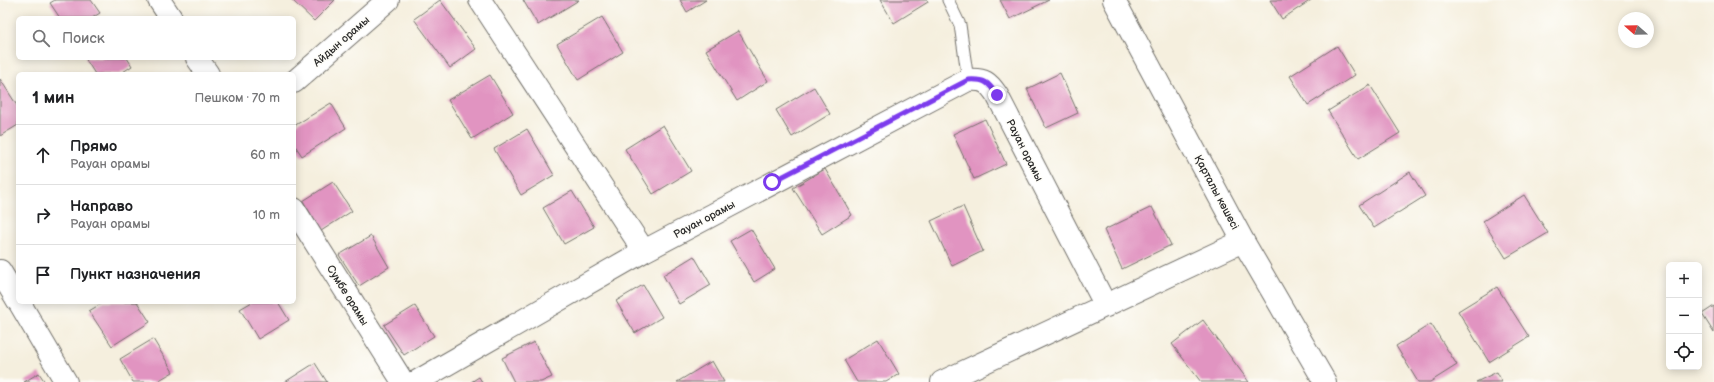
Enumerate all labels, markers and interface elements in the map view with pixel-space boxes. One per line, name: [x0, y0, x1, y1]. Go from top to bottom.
north arrow: [1618, 12, 1654, 48]
street label: Айдын орамы: [310, 13, 372, 70]
search box: [16, 16, 296, 60]
icon: search: [30, 27, 52, 49]
text: Поиск: [62, 29, 105, 48]
route end: [988, 86, 1006, 104]
text: 1 мин: [32, 88, 74, 108]
text: Пешком · 70 m: [195, 90, 280, 106]
street label: Рауан орамы: [1003, 117, 1046, 183]
text: Прямо: [70, 137, 117, 156]
icon: ahead: [32, 144, 54, 166]
text: 60 m: [250, 147, 280, 163]
street label: Қарталы көшесі: [1191, 153, 1242, 232]
text: Рауан орамы: [70, 156, 150, 172]
route start: [763, 173, 781, 191]
text: Направо: [70, 197, 133, 216]
street label: Рауан орамы: [671, 198, 737, 241]
icon: right: [32, 204, 54, 226]
text: 10 m: [253, 207, 280, 223]
text: Рауан орамы: [70, 216, 150, 232]
map controls: [1666, 262, 1702, 370]
button: +: [1666, 262, 1702, 298]
street label: Сумбе орамы: [324, 263, 371, 328]
icon: arrive: [32, 264, 54, 286]
text: Пункт назначения: [70, 265, 201, 284]
button: −: [1666, 298, 1702, 334]
button: locate: [1666, 334, 1702, 370]

